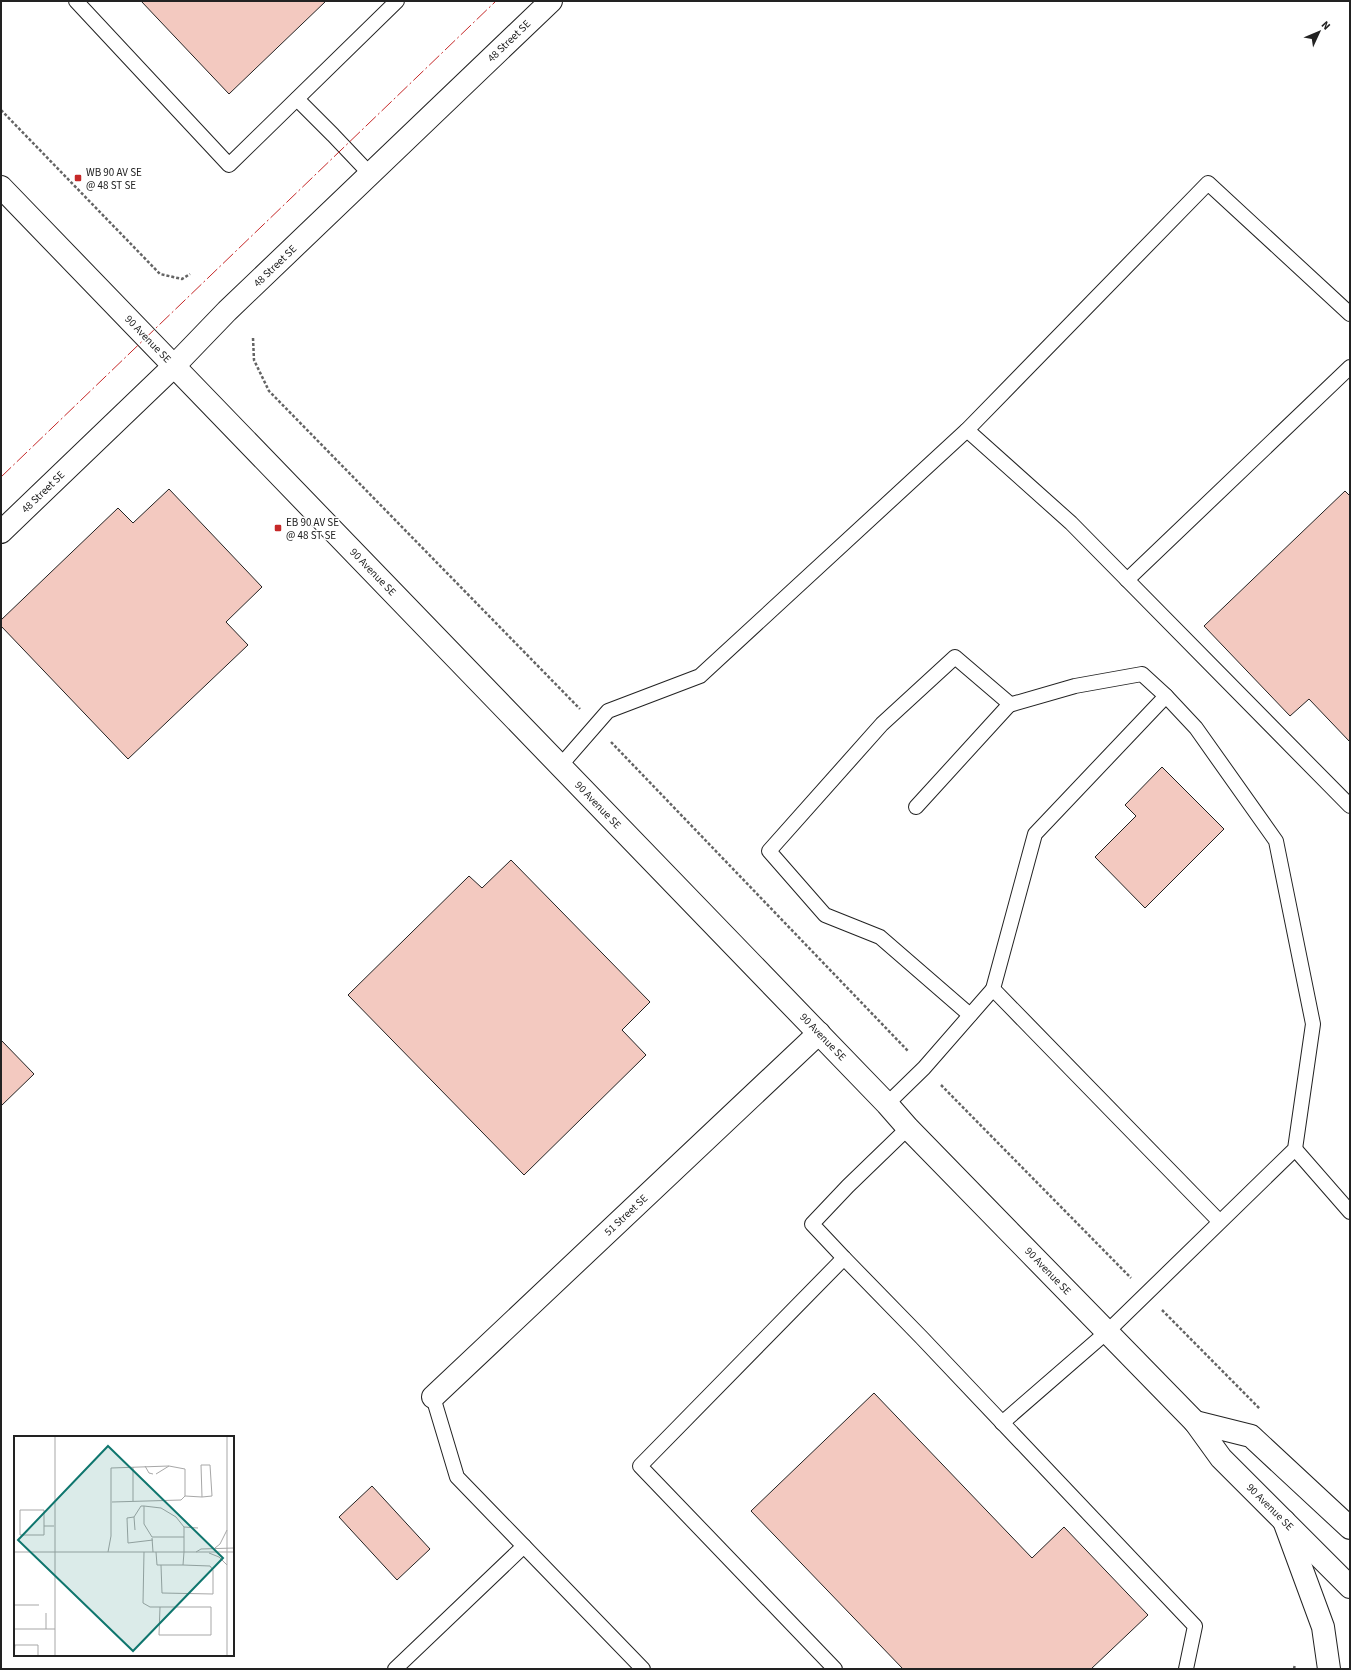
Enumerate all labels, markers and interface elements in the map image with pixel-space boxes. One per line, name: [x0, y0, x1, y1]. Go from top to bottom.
north arrow: [1299, 12, 1339, 52]
street label: 48 Street SE: [484, 17, 534, 65]
text: N: [1318, 18, 1334, 33]
place label: WB 90 AV SE @ 48 ST SE: [86, 165, 142, 193]
marker: WB 90 AV SE @ 48 ST SE: [73, 173, 83, 183]
street label: 48 Street SE: [250, 242, 300, 290]
street label: 90 Avenue SE: [121, 312, 175, 366]
street label: 48 Street SE: [18, 468, 68, 516]
place label: EB 90 AV SE @ 48 ST SE: [286, 515, 339, 543]
marker: EB 90 AV SE @ 48 ST SE: [273, 523, 283, 533]
street label: 90 Avenue SE: [346, 545, 400, 599]
street label: 90 Avenue SE: [571, 778, 625, 832]
street label: 90 Avenue SE: [796, 1010, 850, 1064]
street label: 51 Street SE: [601, 1191, 651, 1239]
street label: 90 Avenue SE: [1021, 1244, 1075, 1298]
inset map: [14, 1436, 234, 1656]
street label: 90 Avenue SE: [1243, 1480, 1297, 1534]

